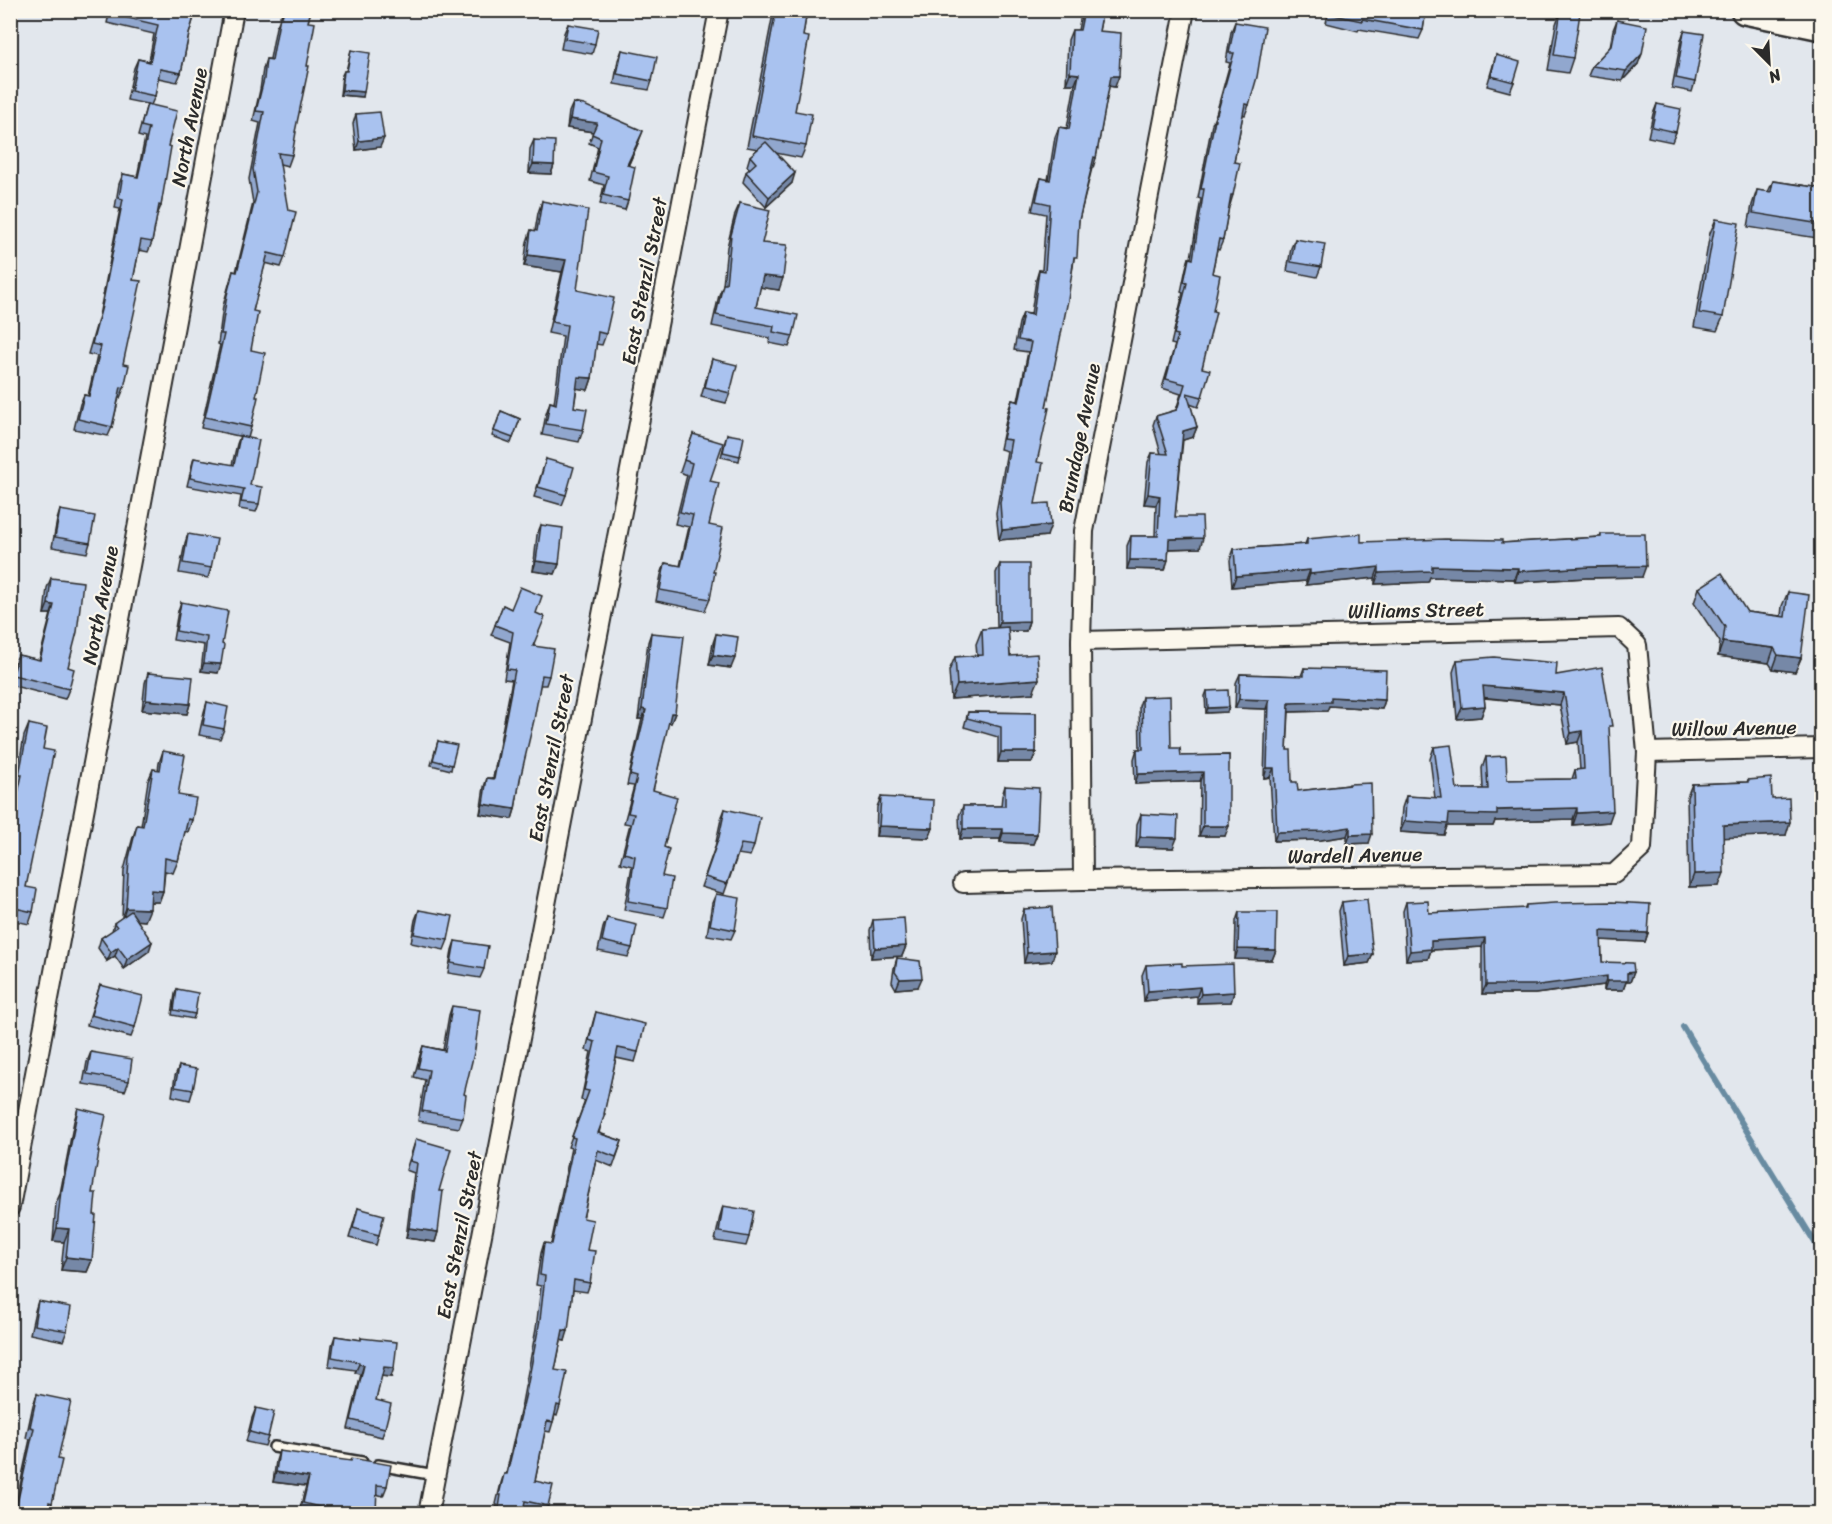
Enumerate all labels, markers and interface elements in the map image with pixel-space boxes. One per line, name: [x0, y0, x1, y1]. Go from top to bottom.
north arrow: [1739, 33, 1799, 93]
text: N: [1763, 60, 1787, 92]
street label: North Avenue: [161, 64, 218, 190]
street label: East Stenzil Street: [611, 193, 678, 368]
street label: Brundage Avenue: [1048, 360, 1111, 516]
street label: North Avenue: [72, 542, 129, 668]
street label: Williams Street: [1347, 592, 1485, 629]
street label: East Stenzil Street: [518, 670, 585, 845]
street label: Willow Avenue: [1671, 710, 1797, 747]
street label: Wardell Avenue: [1287, 837, 1423, 874]
street label: East Stenzil Street: [426, 1147, 493, 1322]

